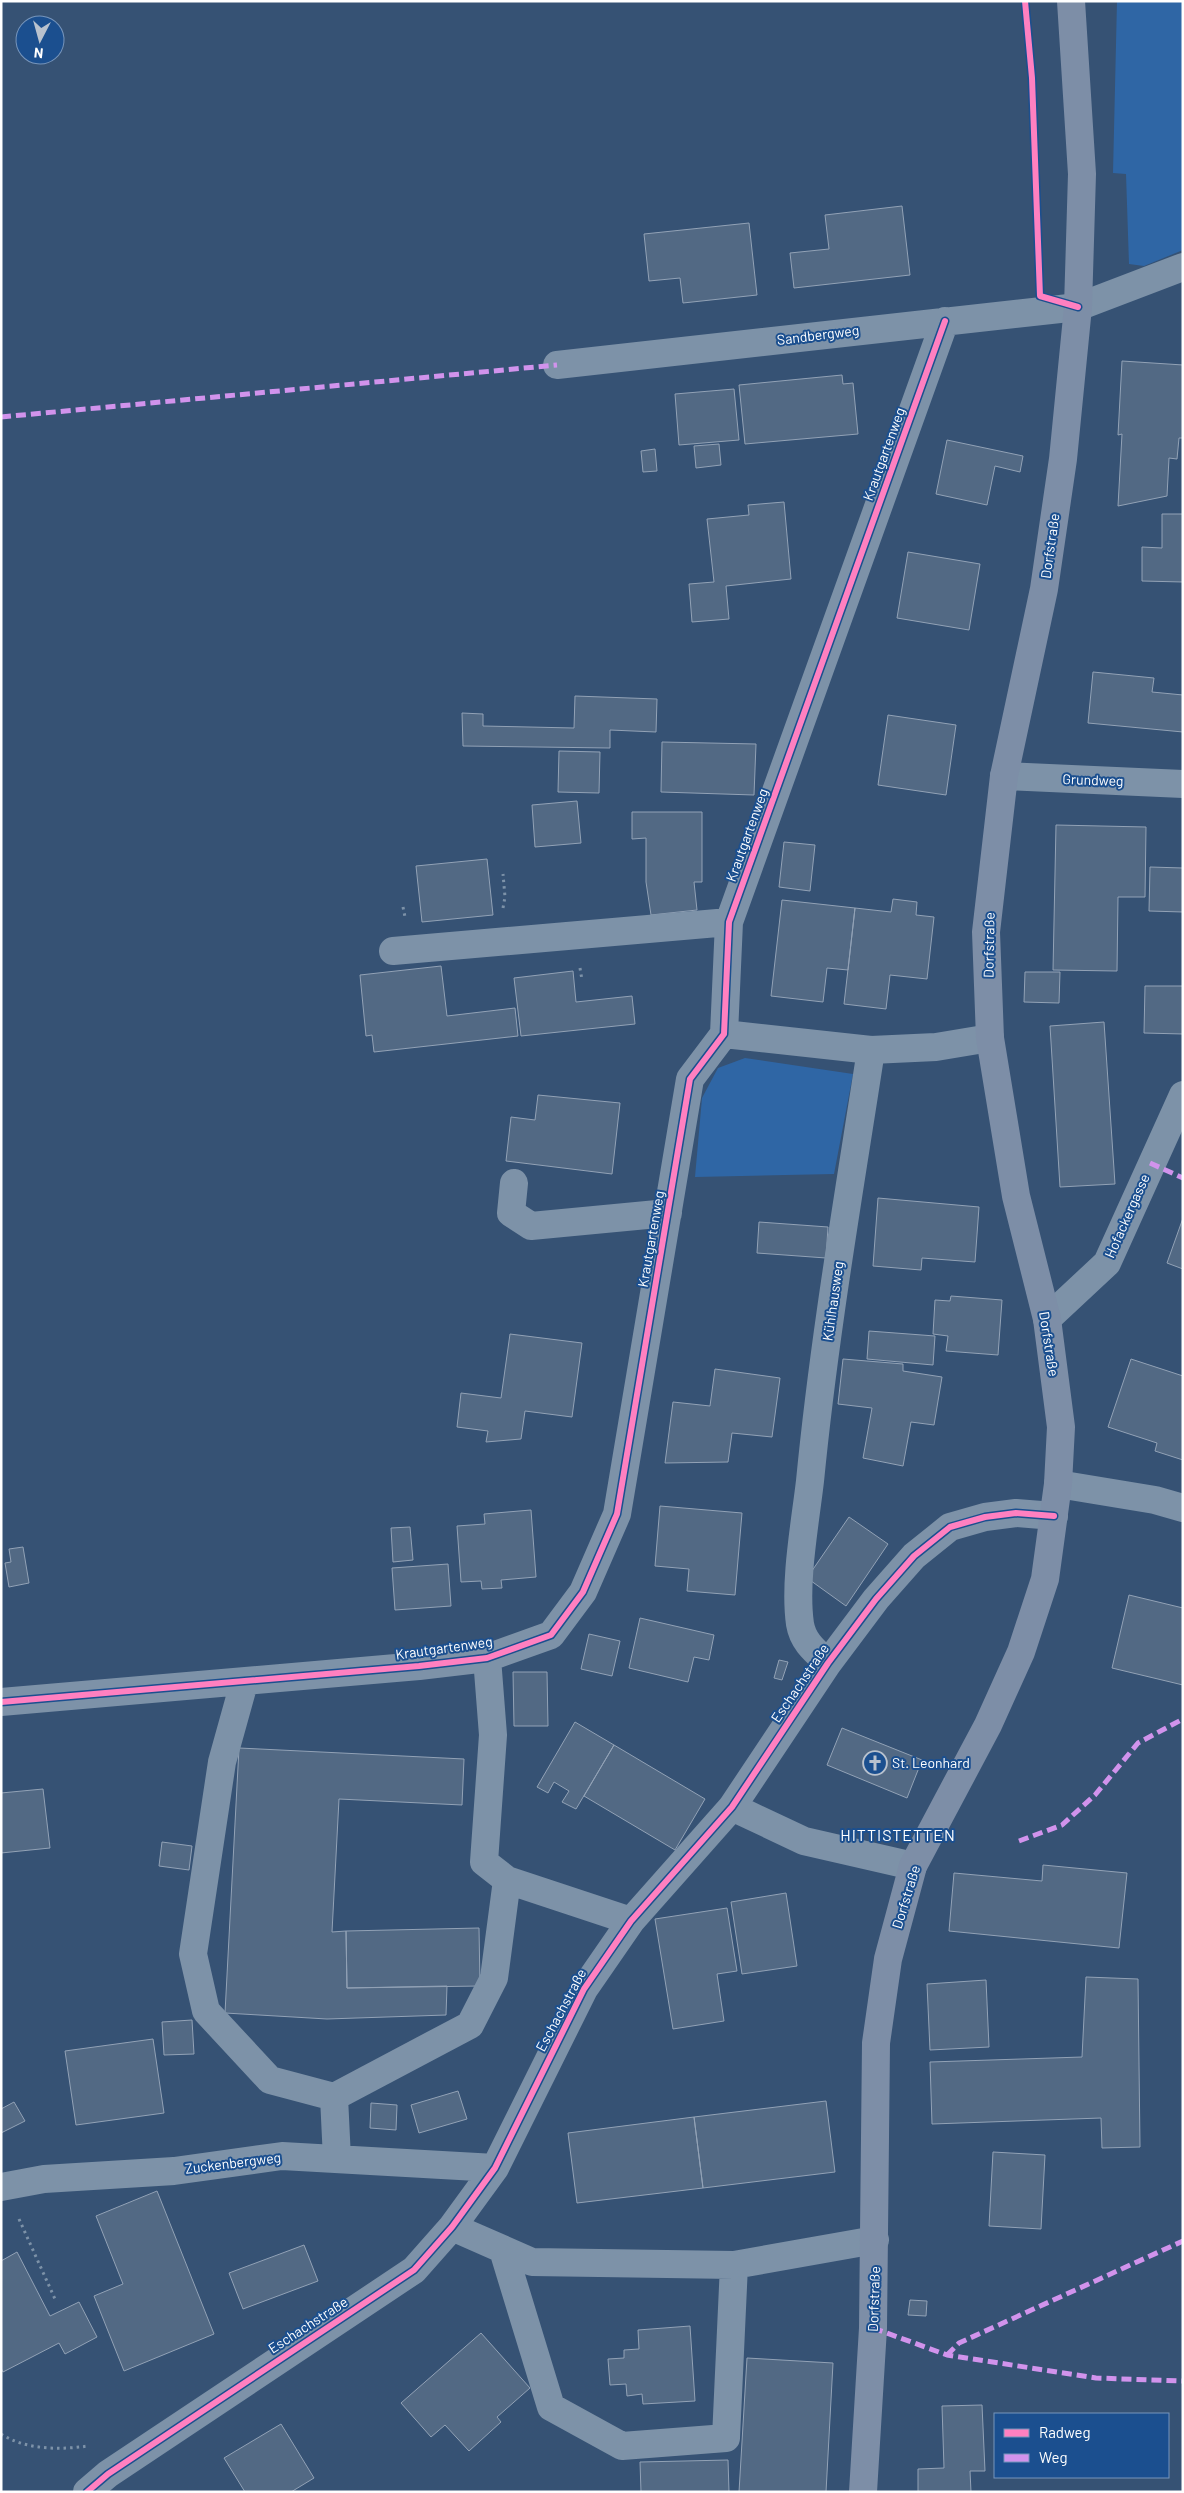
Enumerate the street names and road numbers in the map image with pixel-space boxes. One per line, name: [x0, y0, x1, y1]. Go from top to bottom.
street label: Sandbergweg: [776, 321, 860, 348]
street label: Krautgartenweg: [859, 405, 908, 503]
street label: Dorfstraße: [1037, 512, 1062, 580]
street label: Grundweg: [1062, 770, 1124, 789]
street label: Krautgartenweg: [722, 786, 771, 884]
street label: Dorfstraße: [979, 912, 998, 978]
street label: Hofackergasse: [1100, 1171, 1153, 1261]
street label: Krautgartenweg: [634, 1189, 667, 1289]
street label: Kühlhausweg: [819, 1260, 847, 1342]
street label: Dorfstraße: [1036, 1310, 1063, 1378]
street label: Krautgartenweg: [394, 1632, 494, 1663]
street label: Eschachstraße: [767, 1640, 832, 1725]
street label: Dorfstraße: [888, 1863, 923, 1931]
street label: Eschachstraße: [532, 1965, 589, 2054]
street label: Zuckenbergweg: [184, 2148, 282, 2177]
street label: Dorfstraße: [864, 2266, 883, 2332]
street label: Eschachstraße: [265, 2293, 351, 2357]

